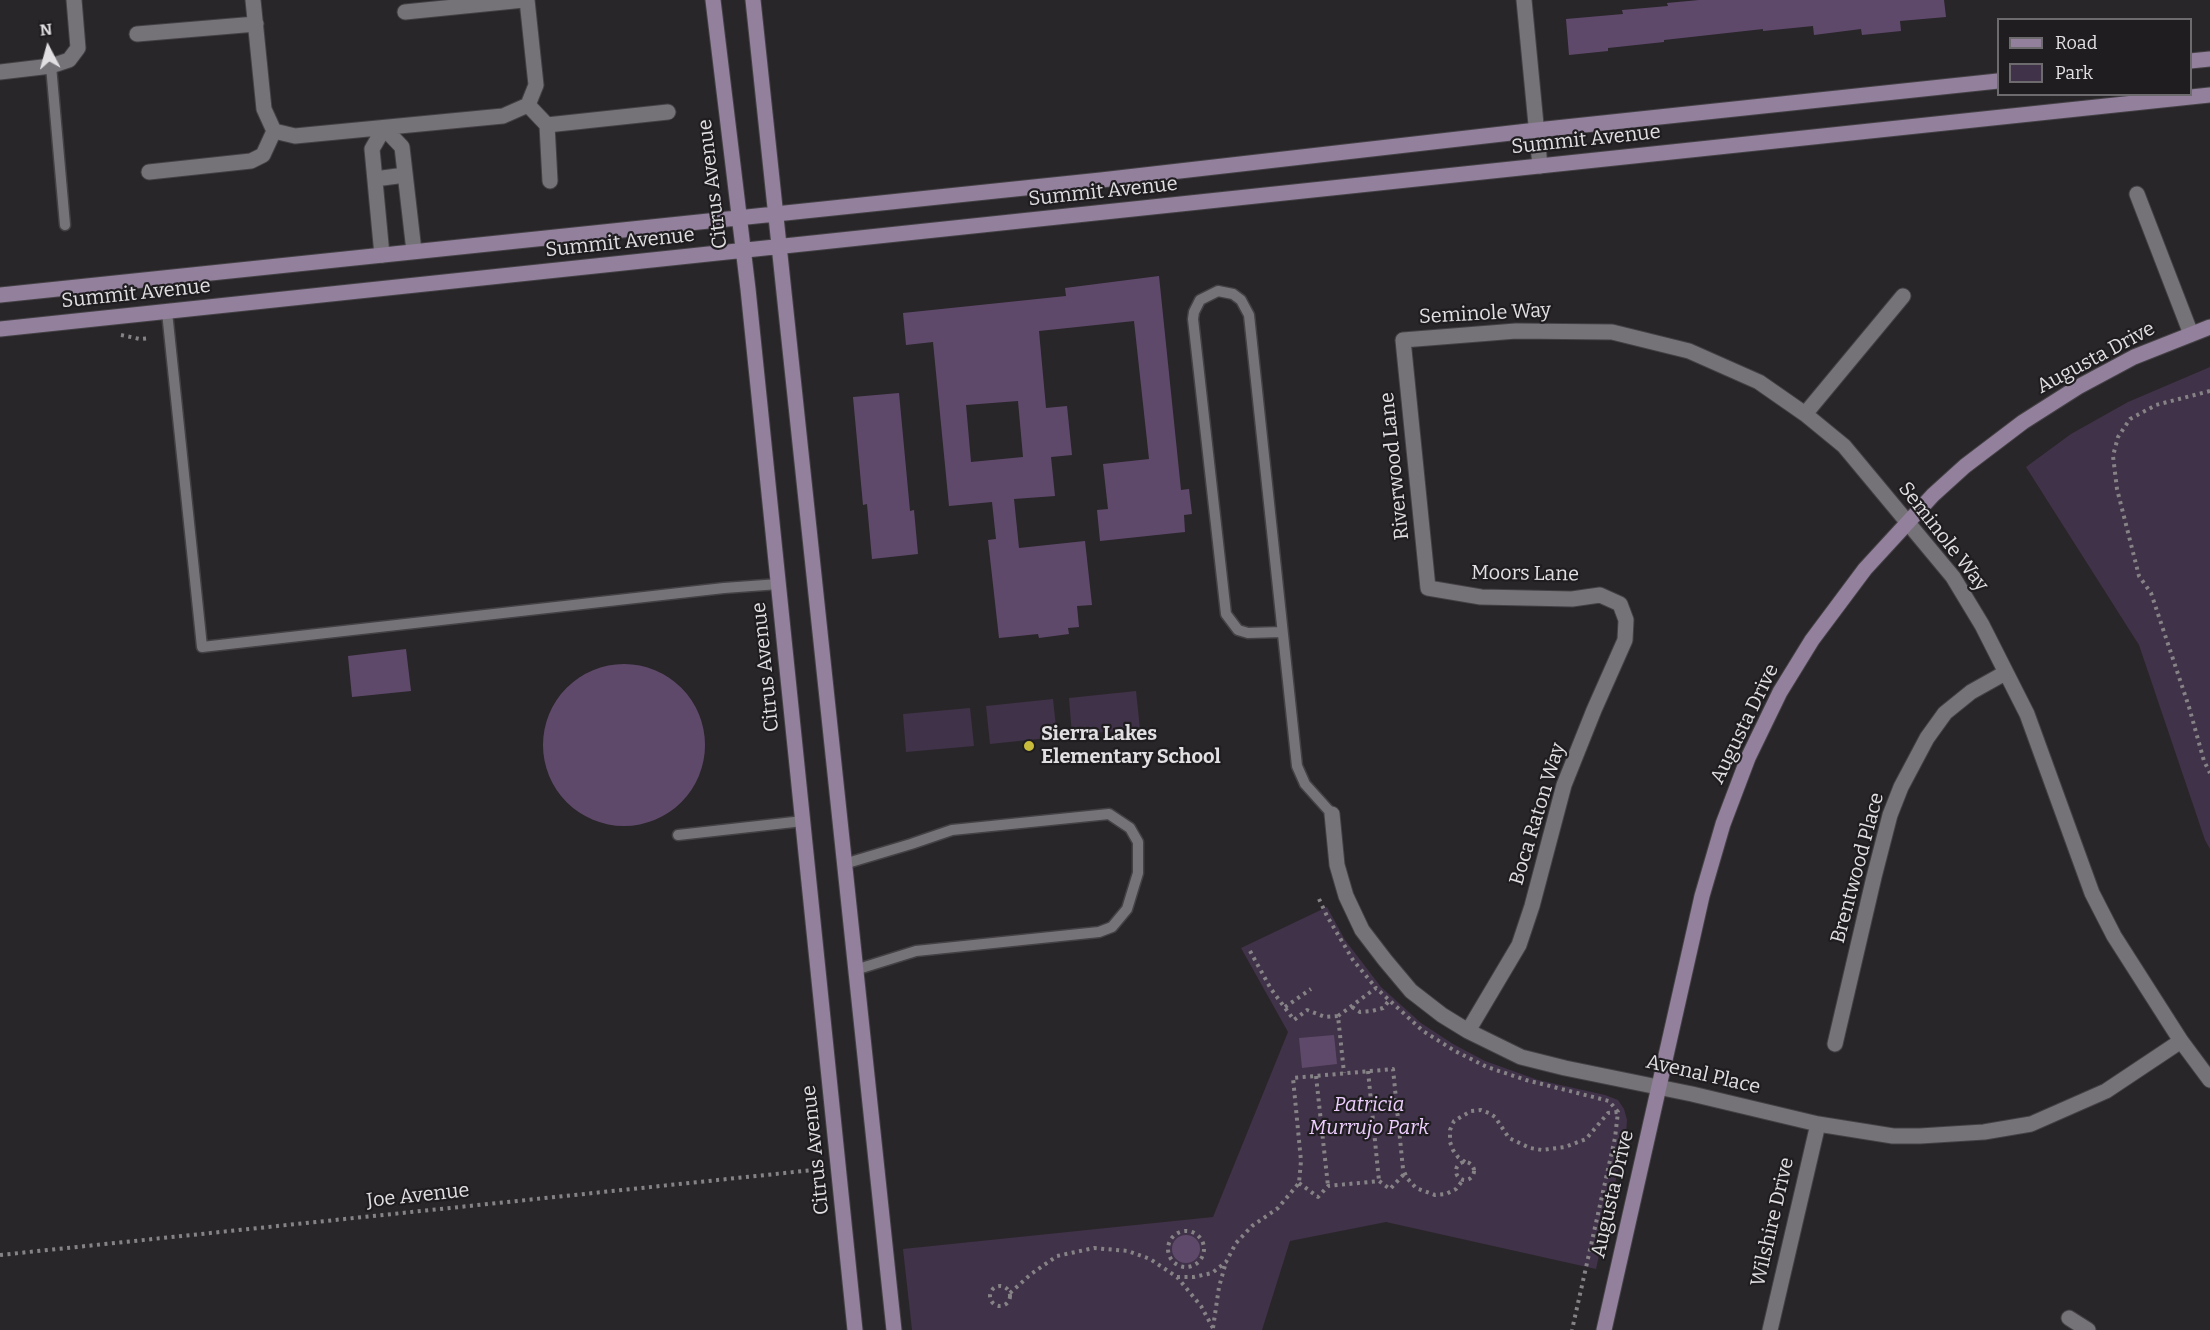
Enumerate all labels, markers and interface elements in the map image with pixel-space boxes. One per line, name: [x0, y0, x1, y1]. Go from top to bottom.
north arrow: [18, 18, 78, 78]
legend: [1997, 18, 2192, 96]
text: N: [39, 20, 53, 40]
text: Road: [2055, 32, 2097, 54]
text: Park: [2055, 62, 2093, 84]
street label: Citrus Avenue: [693, 118, 733, 250]
street label: Summit Avenue: [1510, 120, 1662, 160]
street label: Summit Avenue: [1027, 172, 1179, 212]
street label: Summit Avenue: [544, 223, 696, 263]
street label: Summit Avenue: [60, 274, 212, 314]
street label: Seminole Way: [1418, 299, 1552, 329]
street label: Augusta Drive: [2033, 317, 2159, 399]
street label: Riverwood Lane: [1375, 391, 1415, 541]
street label: Seminole Way: [1893, 477, 1993, 597]
street label: Moors Lane: [1471, 561, 1579, 587]
street label: Citrus Avenue: [747, 601, 785, 733]
street label: Augusta Drive: [1706, 660, 1784, 788]
place label: Sierra Lakes Elementary School: [1041, 722, 1221, 769]
marker: Sierra Lakes Elementary School: [1022, 739, 1036, 753]
street label: Boca Raton Way: [1505, 740, 1571, 888]
street label: Brentwood Place: [1826, 790, 1890, 946]
street label: Avenal Place: [1643, 1050, 1763, 1100]
street label: Citrus Avenue: [797, 1084, 835, 1216]
park label: Patricia Murrujo Park: [1309, 1093, 1429, 1140]
street label: Augusta Drive: [1587, 1128, 1639, 1260]
street label: Wilshire Drive: [1746, 1155, 1800, 1289]
street label: Joe Avenue: [365, 1179, 471, 1213]

